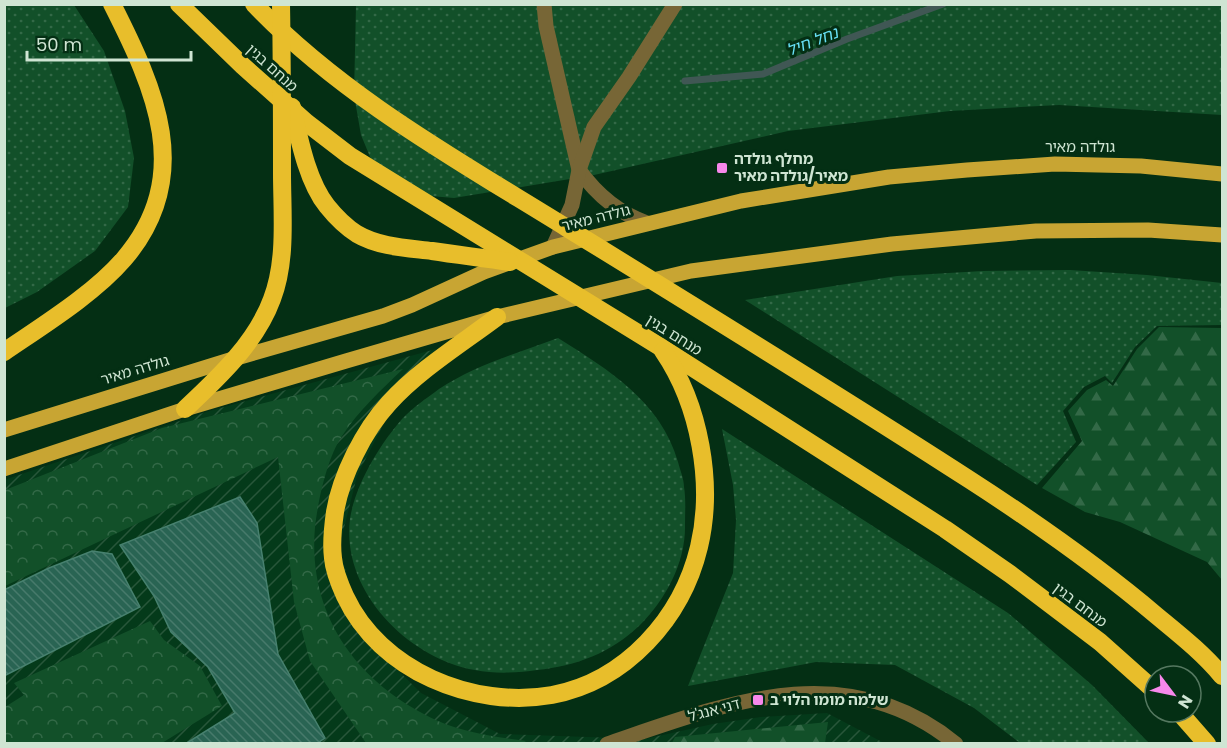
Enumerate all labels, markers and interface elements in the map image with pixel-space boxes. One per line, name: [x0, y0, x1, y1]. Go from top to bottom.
water label: נחל חיל: [783, 21, 842, 62]
scale bar: [27, 24, 190, 62]
text: 50 m: [36, 32, 82, 57]
street label: מנחם בגין: [242, 39, 303, 97]
street label: גולדה מאיר: [1045, 136, 1116, 157]
place label: מחלף גולדה מאיר/גולדה מאיר: [734, 148, 849, 186]
marker: מחלף גולדה מאיר/גולדה מאיר: [715, 161, 729, 175]
street label: גולדה מאיר: [559, 199, 633, 236]
street label: מנחם בגין: [642, 309, 707, 360]
street label: גולדה מאיר: [98, 349, 172, 390]
street label: מנחם בגין: [1049, 577, 1112, 632]
north arrow: [1143, 664, 1203, 724]
place label: שלמה מומו הלוי ב: [770, 689, 888, 710]
text: N: [1172, 690, 1198, 713]
street label: דני אנג'ל: [686, 693, 742, 727]
marker: שלמה מומו הלוי ב: [751, 693, 765, 707]

